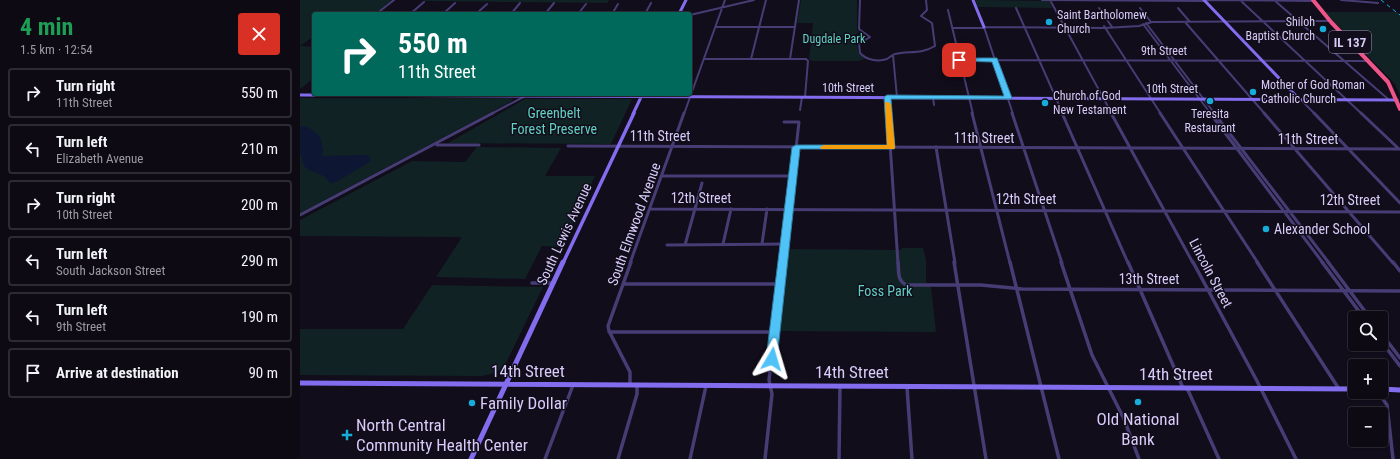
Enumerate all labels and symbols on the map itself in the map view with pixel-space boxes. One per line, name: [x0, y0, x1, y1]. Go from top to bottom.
place label: Saint Bartholomew Church: [1057, 8, 1147, 36]
place label: Shiloh Baptist Church: [1245, 15, 1315, 43]
marker: Saint Bartholomew Church: [1044, 17, 1054, 27]
marker: Shiloh Baptist Church: [1318, 24, 1328, 34]
road number: IL 137: [1329, 31, 1371, 53]
park label: Dugdale Park: [803, 32, 866, 46]
pin: [942, 43, 976, 77]
street label: 9th Street: [1141, 44, 1188, 58]
place label: Mother of God Roman Catholic Church: [1261, 78, 1365, 106]
street label: 10th Street: [822, 81, 874, 95]
street label: 10th Street: [1146, 82, 1198, 96]
marker: Mother of God Roman Catholic Church: [1248, 87, 1258, 97]
place label: Church of God New Testament: [1053, 89, 1127, 117]
marker: Teresita Restaurant: [1205, 96, 1215, 106]
marker: Church of God New Testament: [1040, 98, 1050, 108]
park label: Greenbelt Forest Preserve: [511, 105, 598, 137]
place label: Teresita Restaurant: [1184, 107, 1236, 135]
street label: 11th Street: [630, 128, 690, 144]
street label: 11th Street: [954, 130, 1014, 146]
street label: 11th Street: [1278, 131, 1338, 147]
street label: South Elmwood Avenue: [604, 160, 664, 288]
street label: South Lewis Avenue: [533, 180, 595, 288]
street label: 12th Street: [671, 190, 731, 206]
street label: 12th Street: [996, 191, 1056, 207]
street label: 12th Street: [1320, 192, 1380, 208]
place label: Alexander School: [1274, 221, 1370, 237]
marker: Alexander School: [1261, 224, 1271, 234]
street label: Lincoln Street: [1186, 236, 1236, 310]
street label: 13th Street: [1119, 271, 1179, 287]
park label: Foss Park: [858, 283, 913, 299]
position arrow: [751, 338, 793, 380]
street label: 14th Street: [491, 361, 565, 381]
street label: 14th Street: [815, 362, 889, 382]
street label: 14th Street: [1139, 364, 1213, 384]
place label: Family Dollar: [480, 393, 567, 413]
marker: Old National Bank: [1133, 397, 1143, 407]
marker: Family Dollar: [467, 398, 477, 408]
place label: Old National Bank: [1097, 409, 1179, 449]
place label: North Central Community Health Center: [356, 415, 528, 455]
marker: North Central Community Health Center: [341, 429, 353, 441]

